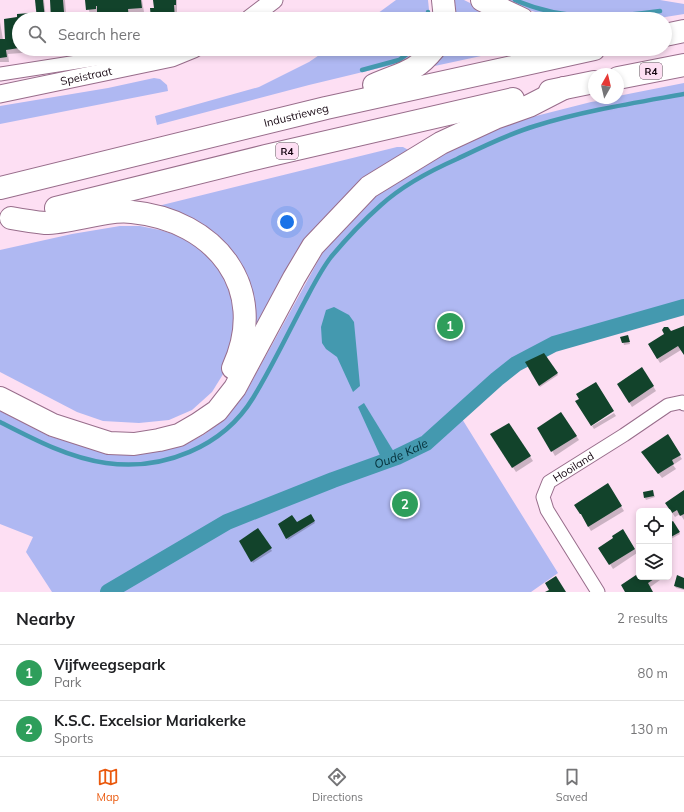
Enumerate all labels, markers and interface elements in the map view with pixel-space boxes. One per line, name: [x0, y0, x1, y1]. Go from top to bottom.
search box: [12, 12, 672, 56]
icon: search: [26, 23, 48, 45]
text: Search here: [58, 25, 140, 44]
road number: R4: [640, 63, 662, 79]
street label: Speistraat: [59, 64, 113, 88]
north arrow: [588, 68, 624, 104]
street label: Industrieweg: [262, 101, 330, 130]
road number: R4: [276, 143, 298, 159]
your location: [277, 212, 297, 232]
pin: 1: [437, 311, 463, 341]
water label: Oude Kale: [372, 435, 431, 472]
street label: Hooiland: [550, 449, 596, 485]
pin: 2: [392, 489, 418, 519]
map controls: [636, 508, 672, 580]
button: locate: [636, 508, 672, 544]
button: layers: [636, 544, 672, 580]
text: Nearby: [16, 608, 75, 629]
text: 2 results: [617, 610, 668, 626]
text: Vijfweegsepark: [54, 655, 165, 674]
text: 1: [25, 665, 33, 681]
text: 80 m: [638, 665, 668, 681]
text: Park: [54, 674, 81, 690]
text: K.S.C. Excelsior Mariakerke: [54, 711, 246, 730]
text: 2: [25, 721, 33, 737]
text: 130 m: [630, 721, 668, 737]
text: Sports: [54, 730, 93, 746]
tab: Map: [96, 766, 119, 804]
tab: Directions: [312, 766, 363, 804]
tab: Saved: [556, 766, 588, 804]

